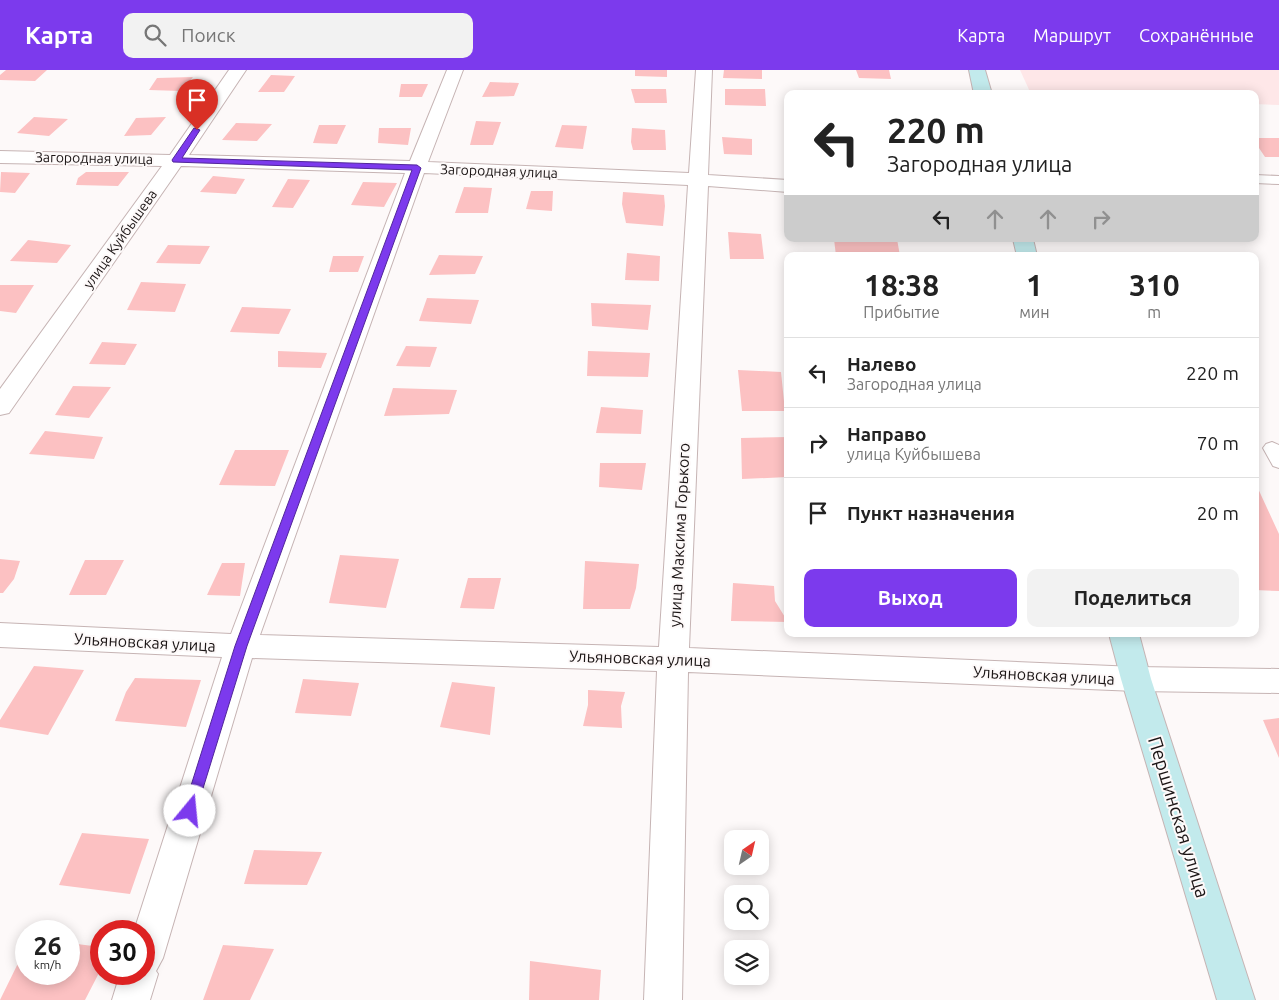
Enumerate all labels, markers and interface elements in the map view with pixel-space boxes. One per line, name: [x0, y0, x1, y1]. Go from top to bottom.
search box: [123, 13, 473, 58]
icon: search: [141, 21, 169, 49]
text: Карта: [25, 22, 93, 49]
text: Поиск: [181, 24, 235, 46]
text: Карта: [957, 25, 1005, 45]
text: Маршрут: [1033, 25, 1111, 45]
text: Сохранённые: [1139, 25, 1254, 45]
pin: [176, 79, 218, 130]
icon: arrive: [183, 86, 211, 114]
icon: left: [804, 110, 869, 175]
text: 220 m: [887, 110, 985, 150]
street label: Загородная улица: [35, 149, 153, 167]
text: Загородная улица: [887, 151, 1072, 176]
street label: Загородная улица: [440, 161, 558, 181]
street label: улица Куйбышева: [80, 186, 160, 292]
icon: left: [928, 205, 956, 233]
icon: ahead: [981, 205, 1009, 233]
icon: ahead: [1034, 205, 1062, 233]
icon: right: [1087, 205, 1115, 233]
text: 18:38: [864, 268, 939, 302]
text: 1: [1026, 268, 1043, 302]
text: 310: [1129, 268, 1180, 302]
text: Прибытие: [863, 303, 940, 321]
text: мин: [1019, 303, 1050, 321]
text: m: [1147, 303, 1161, 321]
text: Налево: [847, 353, 916, 375]
icon: left: [804, 359, 832, 387]
text: 220 m: [1186, 362, 1239, 384]
text: Загородная улица: [847, 375, 982, 393]
text: Направо: [847, 423, 927, 445]
icon: right: [804, 429, 832, 457]
text: 70 m: [1197, 432, 1239, 454]
street label: улица Максима Горького: [665, 442, 693, 628]
text: улица Куйбышева: [847, 445, 981, 463]
icon: arrive: [804, 499, 832, 527]
text: Пункт назначения: [847, 502, 1015, 524]
text: 20 m: [1197, 502, 1239, 524]
button: Выход: [804, 569, 1017, 627]
button: Поделиться: [1027, 569, 1239, 627]
street label: Ульяновская улица: [74, 629, 216, 655]
street label: Ульяновская улица: [569, 647, 711, 669]
street label: Ульяновская улица: [973, 662, 1115, 688]
street label: Першинская улица: [1144, 734, 1214, 900]
position arrow: [163, 784, 215, 836]
north arrow: [724, 830, 769, 875]
map controls: [724, 830, 769, 985]
button: search: [724, 885, 769, 930]
speed limit sign: 30: [90, 920, 155, 985]
text: 26: [33, 932, 62, 960]
button: layers: [724, 940, 769, 985]
text: km/h: [34, 958, 61, 971]

